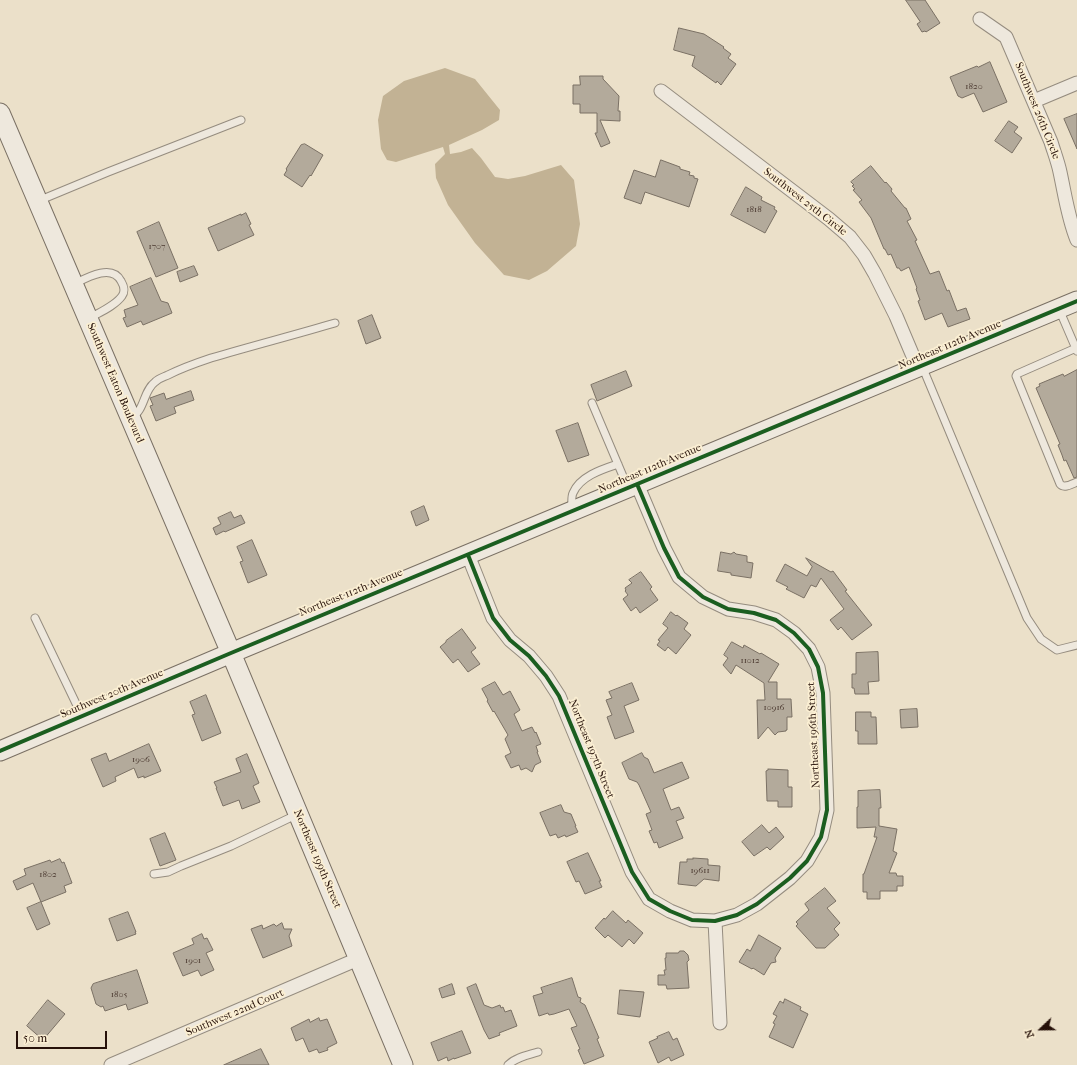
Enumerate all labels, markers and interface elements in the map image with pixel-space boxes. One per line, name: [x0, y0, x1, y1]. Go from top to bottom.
street label: Southwest 26th Circle: [1011, 61, 1063, 161]
house number: 1820: [965, 82, 983, 92]
street label: Southwest 25th Circle: [761, 165, 849, 239]
house number: 1818: [746, 205, 762, 215]
house number: 1707: [149, 242, 165, 252]
street label: Northeast 112th Avenue: [896, 317, 1004, 373]
street label: Southwest Eaton Boulevard: [84, 321, 146, 445]
street label: Northeast 112th Avenue: [596, 441, 704, 497]
street label: Northeast 112th Avenue: [297, 566, 405, 620]
house number: 11012: [740, 656, 760, 666]
street label: Southwest 20th Avenue: [58, 666, 166, 722]
street label: Northeast 196th Street: [805, 682, 823, 788]
street label: Northeast 197th Street: [565, 697, 617, 801]
house number: 10916: [764, 703, 784, 713]
house number: 1906: [132, 755, 150, 765]
street label: Northeast 199th Street: [290, 808, 344, 910]
house number: 19611: [690, 866, 710, 876]
house number: 1802: [39, 870, 57, 880]
house number: 1901: [185, 956, 201, 966]
street label: Southwest 22nd Court: [184, 986, 286, 1040]
house number: 1805: [111, 990, 127, 1000]
north arrow: [1021, 1009, 1061, 1049]
scale bar: [18, 1023, 109, 1049]
text: N: [1022, 1027, 1037, 1040]
text: 50 m: [23, 1031, 47, 1045]

